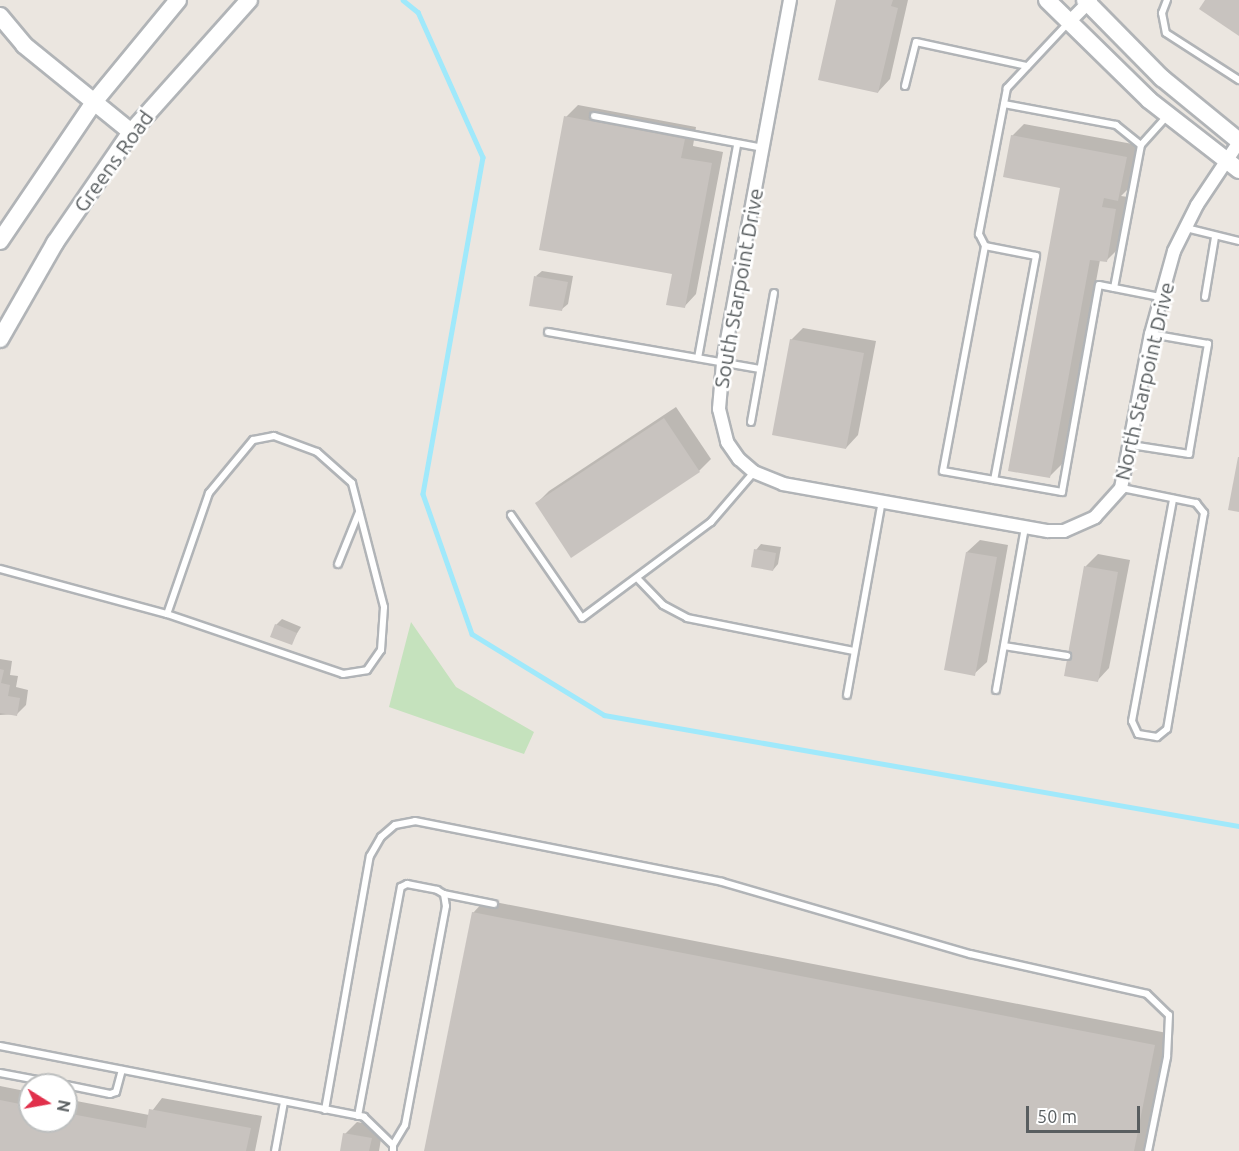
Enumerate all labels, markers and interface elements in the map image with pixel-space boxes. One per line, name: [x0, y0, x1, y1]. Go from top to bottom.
street label: Greens Road: [68, 105, 158, 217]
street label: South Starpoint Drive: [708, 186, 768, 390]
street label: North Starpoint Drive: [1109, 279, 1179, 483]
north arrow: [18, 1073, 78, 1133]
scale bar: [1029, 1094, 1143, 1132]
text: N: [54, 1098, 74, 1114]
text: 50 m: [1037, 1106, 1077, 1126]

